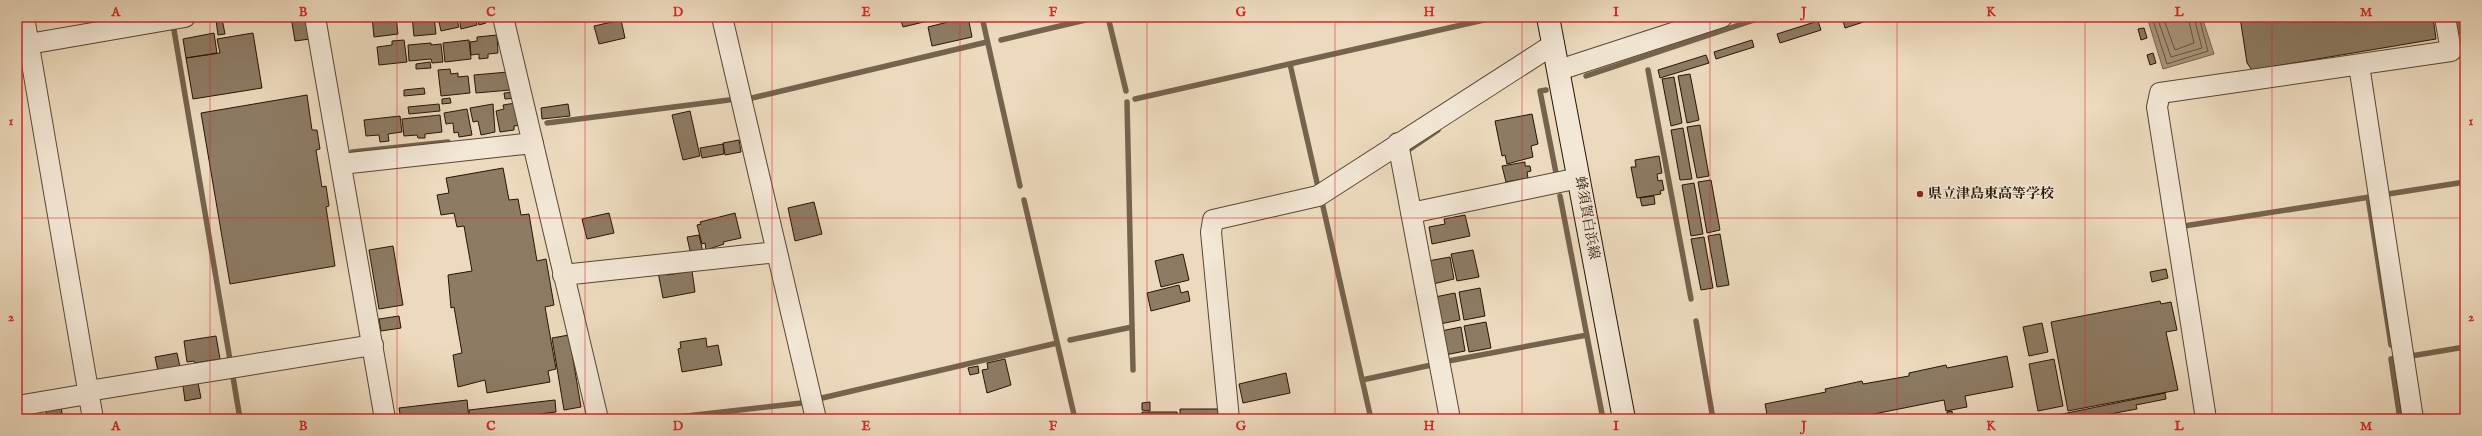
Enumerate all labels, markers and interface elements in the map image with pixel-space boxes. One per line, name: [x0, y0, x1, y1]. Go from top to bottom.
text: A: [111, 4, 122, 21]
text: B: [299, 4, 308, 21]
text: C: [486, 4, 496, 21]
text: D: [673, 4, 684, 21]
text: E: [861, 4, 871, 21]
text: F: [1049, 4, 1058, 21]
text: G: [1236, 4, 1247, 21]
text: H: [1423, 4, 1435, 21]
text: I: [1613, 4, 1619, 21]
text: J: [1799, 4, 1807, 21]
text: K: [1986, 4, 1996, 21]
text: L: [2173, 4, 2184, 21]
text: M: [2360, 4, 2373, 21]
text: 1: [9, 113, 14, 130]
text: 1: [2469, 113, 2474, 130]
street label: 蜂須賀白浜線: [1571, 175, 1603, 261]
place label: 県立津島東高等学校: [1928, 185, 2054, 203]
marker: 県立津島東高等学校: [1915, 189, 1925, 199]
text: 2: [8, 309, 14, 326]
text: 2: [2468, 309, 2474, 326]
text: A: [111, 418, 122, 435]
text: B: [299, 418, 308, 435]
text: C: [486, 418, 496, 435]
text: D: [673, 418, 684, 435]
text: E: [861, 418, 871, 435]
text: F: [1049, 418, 1058, 435]
text: G: [1236, 418, 1247, 435]
text: H: [1423, 418, 1435, 435]
text: I: [1613, 418, 1619, 435]
text: J: [1799, 418, 1807, 435]
text: K: [1986, 418, 1996, 435]
text: L: [2173, 418, 2184, 435]
text: M: [2360, 418, 2373, 435]

